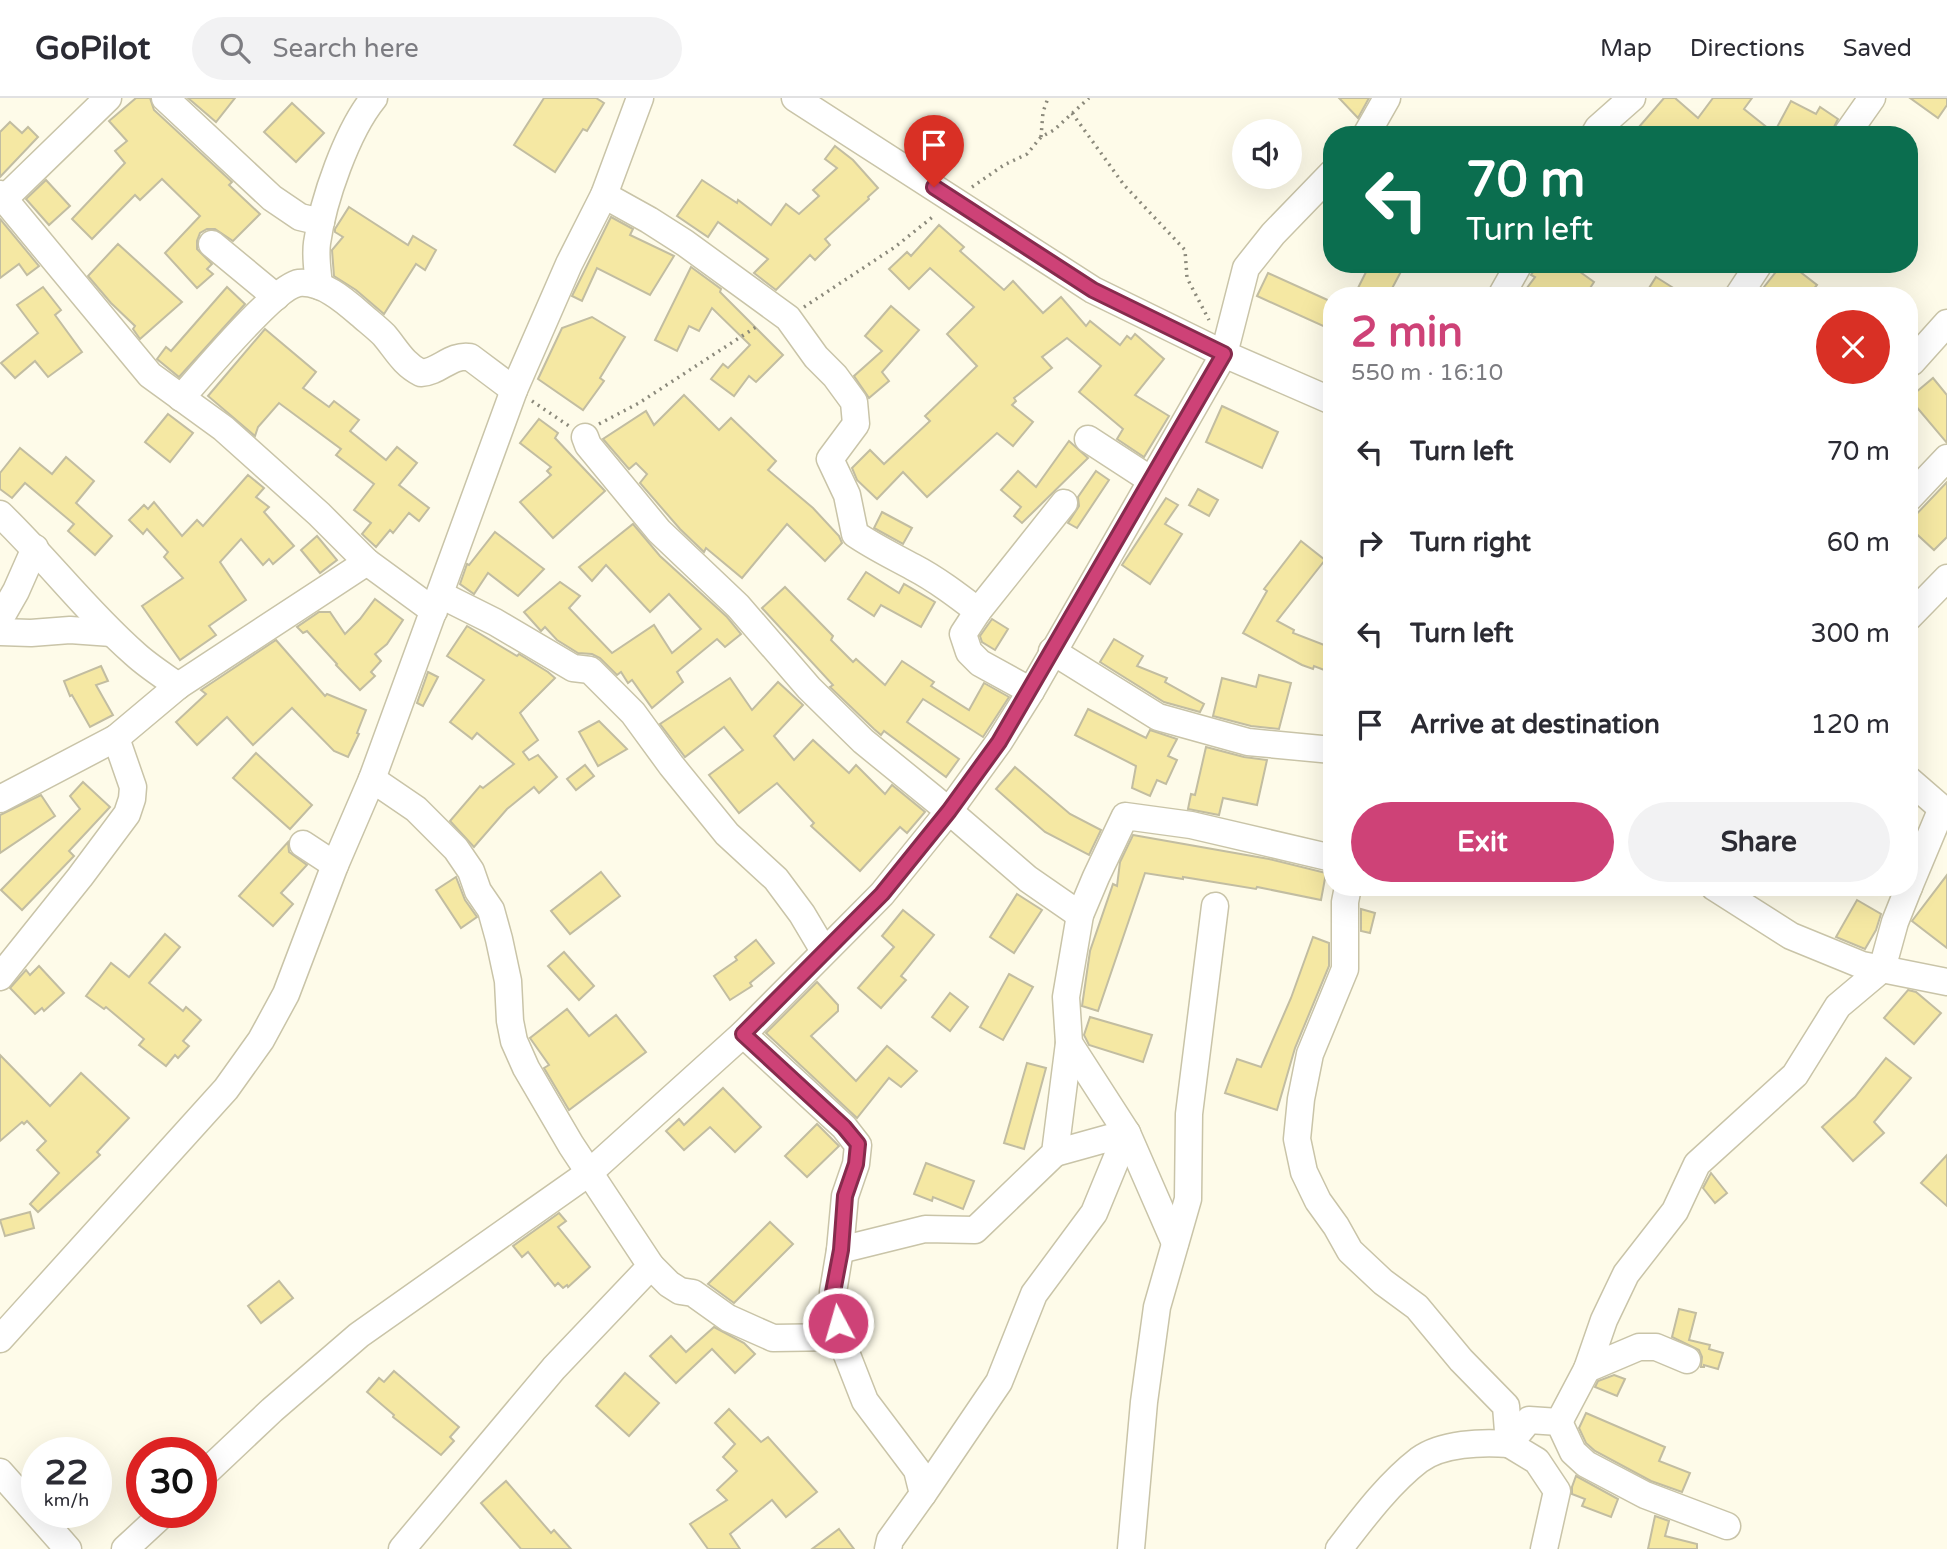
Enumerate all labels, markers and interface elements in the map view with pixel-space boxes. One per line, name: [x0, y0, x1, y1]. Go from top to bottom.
search box: [192, 17, 682, 80]
text: GoPilot: [35, 29, 150, 68]
icon: search: [216, 29, 254, 67]
text: Search here: [272, 33, 419, 64]
text: Map: [1600, 34, 1652, 63]
text: Directions: [1690, 34, 1805, 63]
text: Saved: [1843, 34, 1912, 63]
pin: [904, 115, 964, 187]
map controls: [1232, 119, 1302, 189]
button: sound: [1232, 119, 1302, 189]
icon: arrive: [915, 126, 953, 164]
text: 70 m: [1466, 151, 1585, 210]
icon: left: [1351, 154, 1442, 245]
text: Turn left: [1466, 211, 1593, 249]
text: 2 min: [1351, 307, 1463, 358]
button: close: [1816, 310, 1890, 384]
text: 550 m · 16:10: [1351, 359, 1503, 387]
icon: left: [1351, 433, 1389, 471]
text: Turn left: [1410, 436, 1513, 467]
text: 70 m: [1827, 436, 1890, 467]
icon: right: [1351, 524, 1389, 562]
text: Turn right: [1410, 527, 1531, 558]
text: 60 m: [1827, 527, 1890, 558]
icon: left: [1351, 615, 1389, 653]
text: Turn left: [1410, 618, 1513, 649]
text: 300 m: [1810, 618, 1890, 649]
icon: arrive: [1351, 706, 1389, 744]
text: Arrive at destination: [1410, 709, 1660, 740]
text: 120 m: [1810, 709, 1890, 740]
button: Exit: [1351, 802, 1614, 882]
button: Share: [1628, 802, 1890, 882]
position arrow: [801, 1286, 875, 1360]
speed limit sign: 30: [126, 1437, 217, 1528]
text: 22: [45, 1452, 88, 1494]
text: km/h: [44, 1489, 89, 1511]

